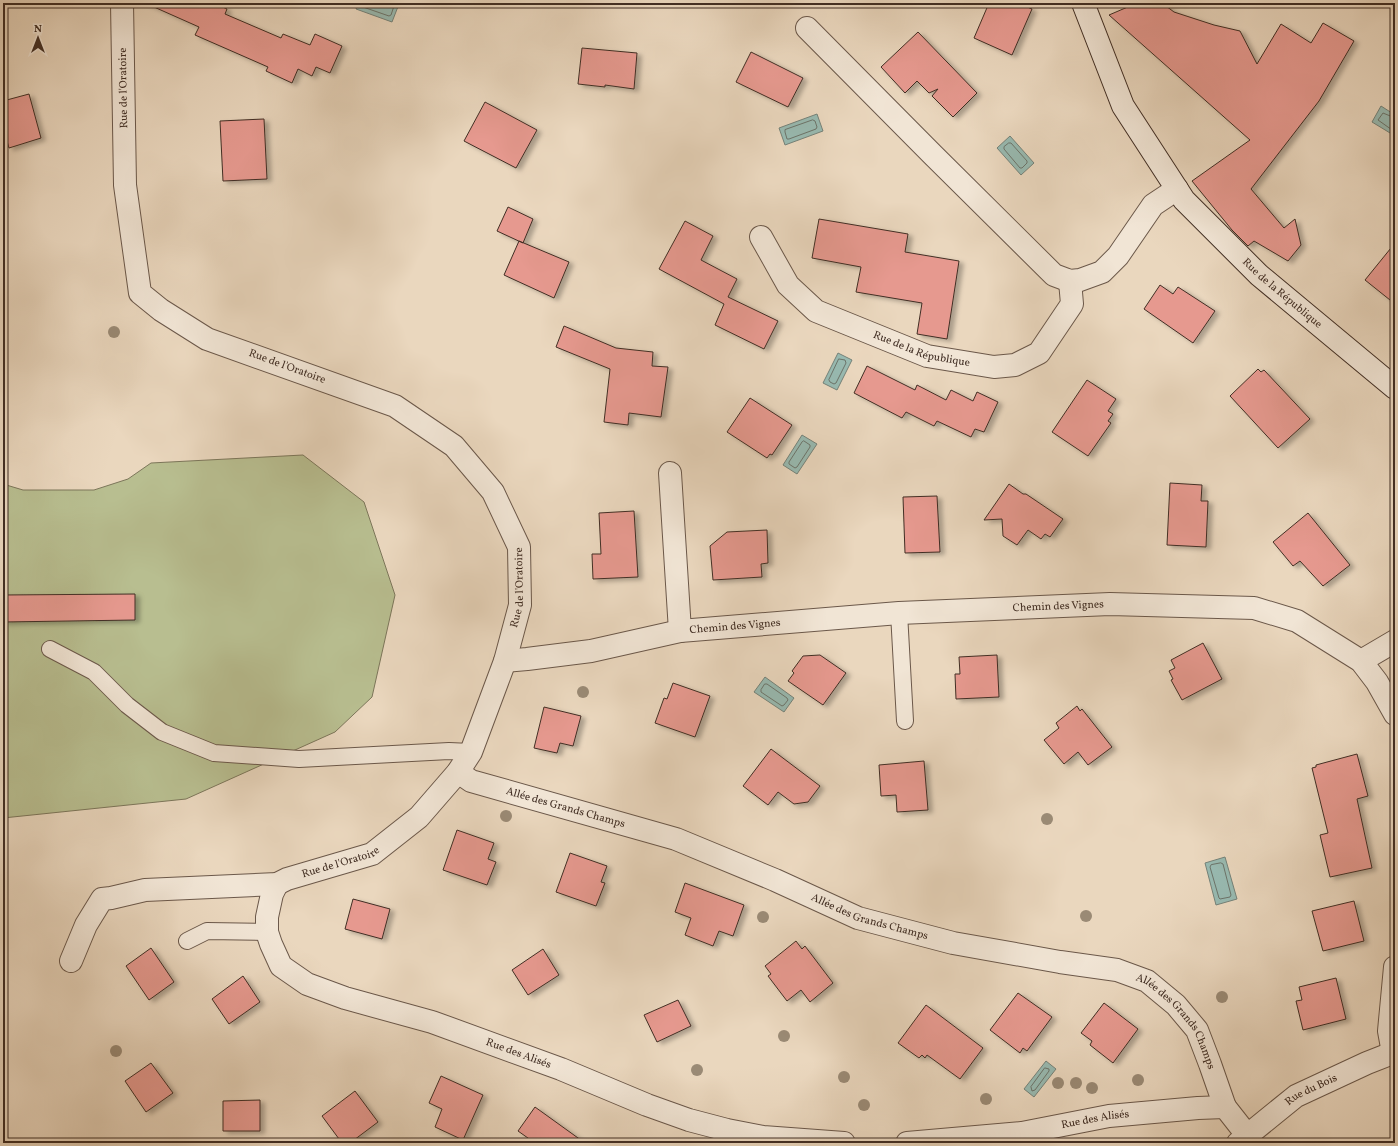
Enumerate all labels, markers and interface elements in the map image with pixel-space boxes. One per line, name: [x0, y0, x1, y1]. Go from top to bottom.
north arrow: [18, 18, 58, 58]
text: N: [34, 22, 42, 37]
street label: Rue de l'Oratoire: [116, 47, 132, 129]
street label: Rue de la République: [1239, 255, 1325, 332]
street label: Rue de la République: [871, 327, 971, 370]
street label: Rue de l'Oratoire: [246, 346, 328, 388]
street label: Rue de l'Oratoire: [507, 547, 528, 629]
street label: Chemin des Vignes: [1012, 597, 1105, 616]
street label: Chemin des Vignes: [689, 615, 781, 638]
street label: Allée des Grands Champs: [504, 784, 627, 832]
street label: Rue de l'Oratoire: [300, 843, 383, 882]
street label: Allée des Grands Champs: [809, 890, 930, 944]
street label: Allée des Grands Champs: [1134, 970, 1219, 1072]
street label: Rue des Alisés: [484, 1035, 554, 1072]
street label: Rue du Bois: [1282, 1070, 1340, 1109]
street label: Rue des Alisés: [1060, 1107, 1130, 1133]

